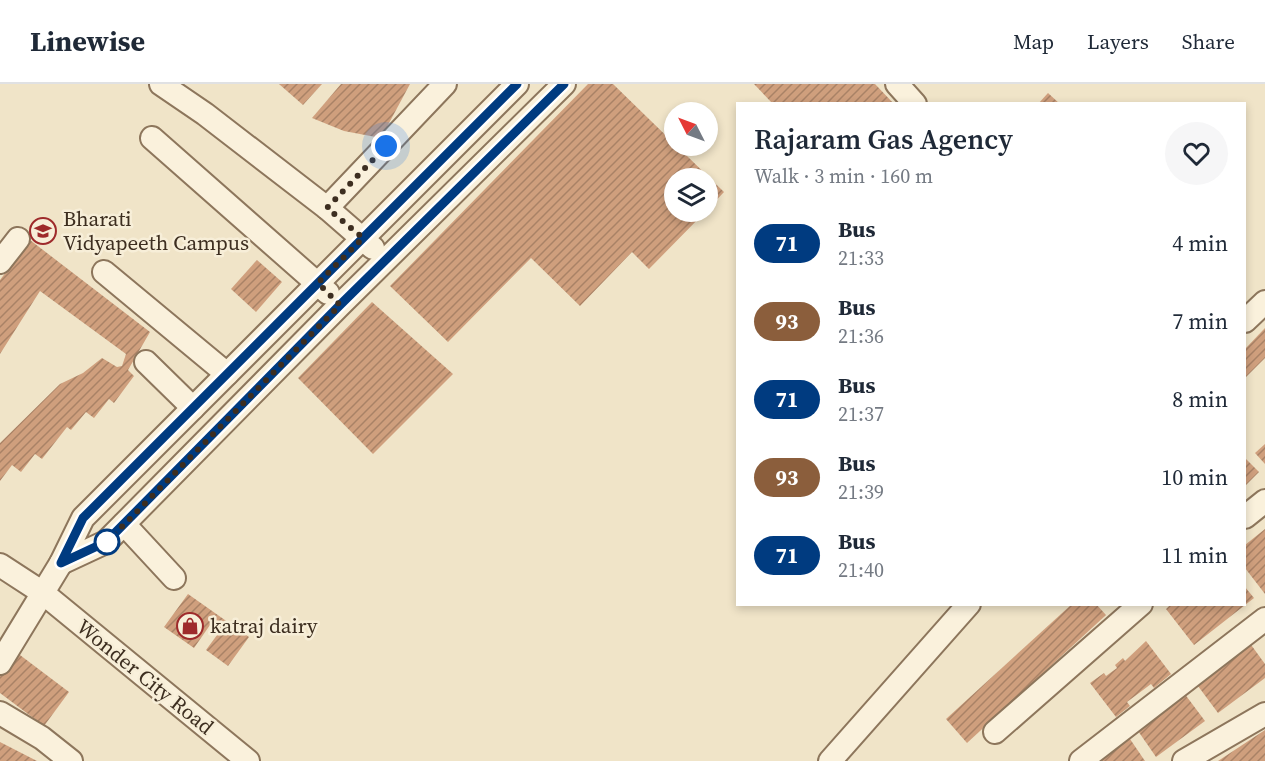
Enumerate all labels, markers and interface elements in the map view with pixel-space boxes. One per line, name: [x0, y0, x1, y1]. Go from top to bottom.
text: Linewise: [30, 22, 145, 60]
text: Map: [1013, 27, 1054, 56]
text: Layers: [1087, 27, 1149, 56]
text: Share: [1182, 27, 1235, 56]
north arrow: [664, 102, 718, 156]
map controls: [664, 102, 718, 222]
text: Rajaram Gas Agency: [754, 120, 1013, 158]
button: heart: [1165, 122, 1228, 185]
your location: [371, 131, 401, 161]
text: Walk · 3 min · 160 m: [754, 162, 933, 190]
button: layers: [664, 168, 718, 222]
place label: Bharati Vidyapeeth Campus: [63, 204, 249, 257]
text: Bus: [838, 214, 875, 244]
school or university icon: Bharati Vidyapeeth Campus: [28, 216, 58, 246]
text: 4 min: [1172, 228, 1228, 258]
text: 71: [776, 229, 798, 258]
text: 21:33: [838, 244, 884, 272]
text: Bus: [838, 292, 875, 322]
text: 7 min: [1172, 306, 1228, 336]
text: 93: [776, 307, 798, 336]
text: 21:36: [838, 322, 884, 350]
text: Bus: [838, 370, 875, 400]
text: 8 min: [1172, 384, 1228, 414]
text: 71: [776, 385, 798, 414]
text: 21:37: [838, 400, 884, 428]
text: Bus: [838, 448, 875, 478]
text: 10 min: [1161, 462, 1228, 492]
text: 93: [776, 463, 798, 492]
text: 21:39: [838, 478, 884, 506]
text: Bus: [838, 526, 875, 556]
unlabelled marker: [94, 529, 120, 555]
text: 11 min: [1161, 540, 1228, 570]
text: 71: [776, 541, 798, 570]
text: 21:40: [838, 556, 884, 584]
shop icon: katraj dairy: [175, 611, 205, 641]
place label: katraj dairy: [210, 611, 318, 640]
street label: Wonder City Road: [71, 612, 220, 741]

